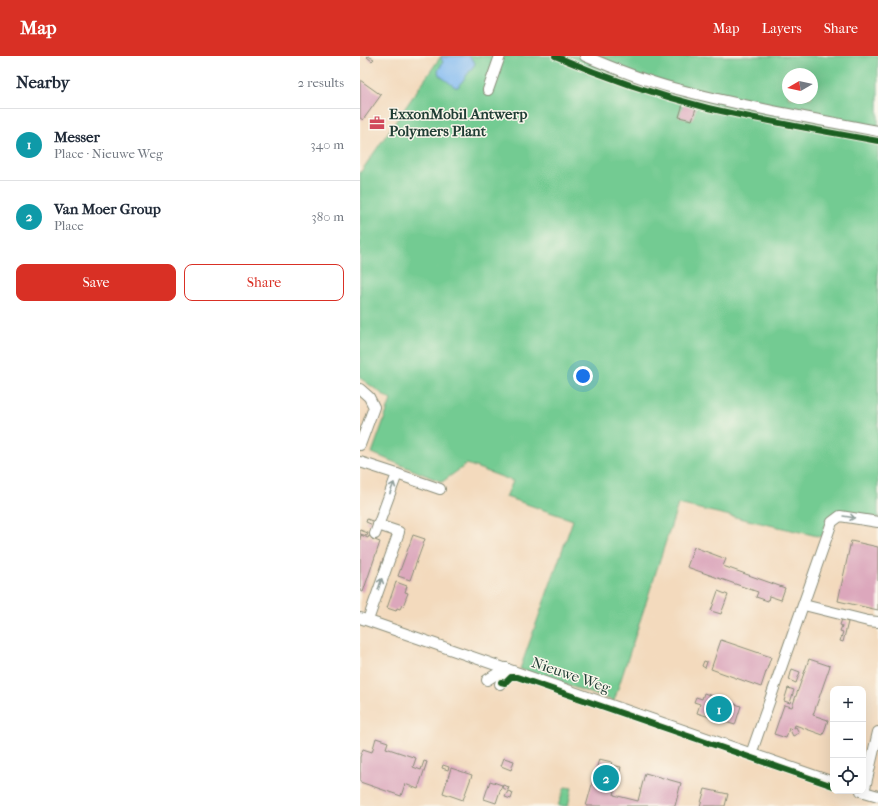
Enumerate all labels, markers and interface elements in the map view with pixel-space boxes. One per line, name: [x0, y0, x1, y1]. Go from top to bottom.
text: Map: [20, 17, 56, 39]
text: Map: [713, 20, 740, 37]
text: Layers: [762, 20, 802, 37]
text: Share: [824, 20, 858, 37]
north arrow: [782, 68, 818, 104]
text: Nearby: [16, 72, 70, 92]
text: 2 results: [298, 75, 344, 90]
place label: ExxonMobil Antwerp Polymers Plant: [389, 105, 527, 140]
office icon: ExxonMobil Antwerp Polymers Plant: [368, 114, 386, 132]
text: Messer: [54, 128, 100, 146]
text: 1: [27, 137, 31, 152]
text: 340 m: [310, 137, 344, 152]
text: Place · Nieuwe Weg: [54, 146, 163, 161]
text: Van Moer Group: [54, 200, 161, 218]
text: 2: [26, 209, 32, 224]
text: 380 m: [311, 209, 344, 224]
text: Place: [54, 218, 84, 233]
button: Save: [16, 264, 176, 301]
button: Share: [184, 264, 344, 301]
your location: [573, 366, 593, 386]
one-way arrow: [389, 483, 397, 495]
one-way arrow: [842, 513, 855, 521]
one-way arrow: [377, 577, 384, 590]
street label: Nieuwe Weg: [529, 653, 614, 697]
map controls: [830, 686, 866, 794]
button: +: [830, 686, 866, 722]
pin: 1: [706, 694, 732, 724]
button: −: [830, 722, 866, 758]
button: locate: [830, 758, 866, 794]
pin: 2: [593, 763, 619, 793]

